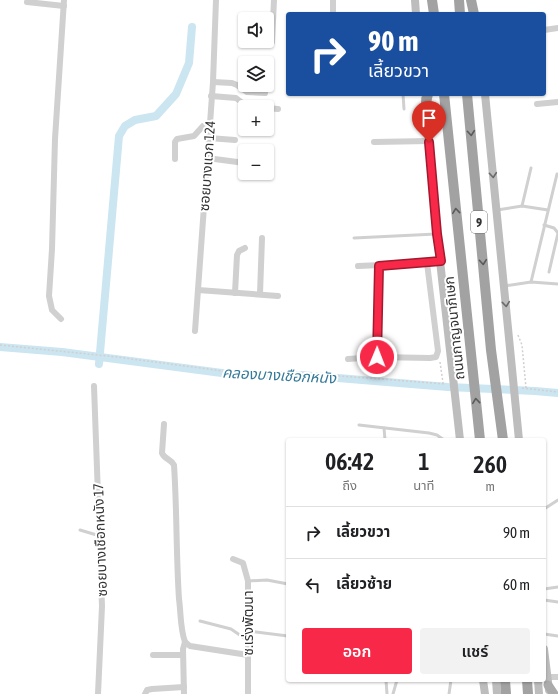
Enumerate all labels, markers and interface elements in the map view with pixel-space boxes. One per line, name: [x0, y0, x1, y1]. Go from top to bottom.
map controls: [238, 12, 274, 180]
button: sound: [238, 12, 274, 48]
text: 90 m: [368, 25, 418, 57]
icon: right: [302, 28, 354, 80]
button: layers: [238, 56, 274, 92]
text: เลี้ยวขวา: [368, 60, 429, 81]
button: +: [238, 100, 274, 136]
pin: [412, 101, 446, 142]
icon: arrive: [418, 107, 440, 129]
street label: ซอยบางแวก 124: [196, 120, 218, 212]
one-way arrow: [466, 130, 475, 136]
button: −: [238, 144, 274, 180]
one-way arrow: [489, 172, 498, 178]
one-way arrow: [452, 208, 461, 214]
road number: 9: [471, 211, 487, 233]
one-way arrow: [479, 259, 488, 265]
street label: ถนนกาญจนาภิเษก: [441, 275, 467, 381]
one-way arrow: [501, 301, 510, 307]
position arrow: [356, 336, 398, 378]
water label: คลองบางเชือกหนัง: [222, 364, 337, 387]
one-way arrow: [471, 398, 480, 404]
text: 06:42: [325, 448, 374, 475]
text: 1: [418, 448, 429, 475]
text: 260: [473, 451, 507, 478]
text: ถึง: [342, 478, 357, 493]
text: นาที: [413, 478, 434, 493]
text: m: [485, 479, 495, 494]
street label: ซอยบางเชือกหนัง 17: [90, 483, 110, 597]
icon: right: [302, 522, 324, 544]
text: เลี้ยวขวา: [336, 523, 390, 540]
text: 90 m: [503, 524, 530, 541]
icon: left: [302, 574, 324, 596]
text: เลี้ยวซ้าย: [336, 575, 392, 592]
text: 60 m: [503, 576, 530, 593]
street label: ซ.เร่งพัฒนา: [240, 590, 256, 656]
button: ออก: [302, 628, 412, 674]
button: แชร์: [420, 628, 530, 674]

